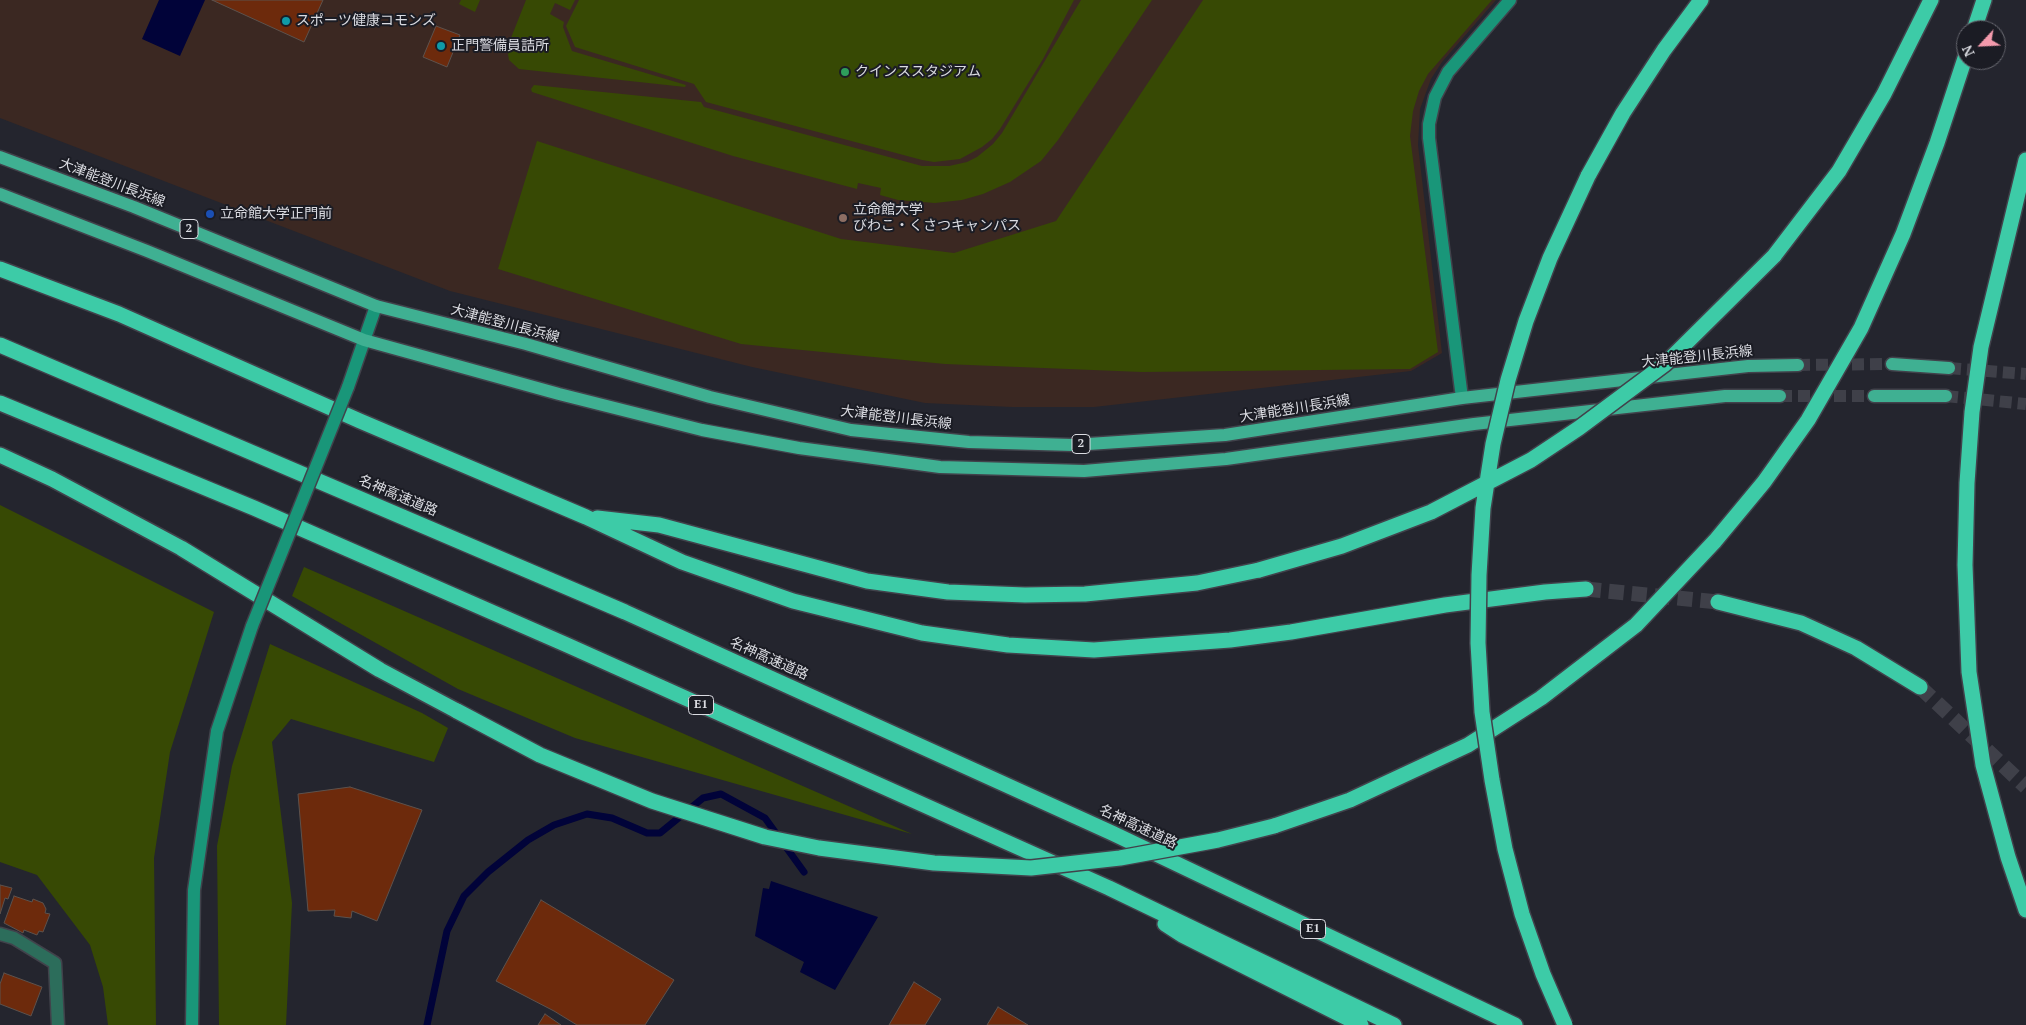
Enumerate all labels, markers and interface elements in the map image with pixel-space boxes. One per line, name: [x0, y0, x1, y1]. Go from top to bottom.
place label: スポーツ健康コモンズ: [296, 13, 436, 29]
marker: スポーツ健康コモンズ: [280, 15, 292, 27]
north arrow: [1956, 20, 2006, 70]
place label: 正門警備員詰所: [451, 38, 549, 54]
marker: 正門警備員詰所: [435, 40, 447, 52]
text: N: [1957, 42, 1979, 60]
place label: クインススタジアム: [855, 64, 981, 80]
marker: クインススタジアム: [839, 66, 851, 78]
street label: 大津能登川長浜線: [57, 155, 167, 211]
place label: 立命館大学 びわこ・くさつキャンパス: [853, 202, 1021, 234]
place label: 立命館大学正門前: [220, 206, 332, 222]
marker: 立命館大学正門前: [204, 208, 216, 220]
marker: 立命館大学 びわこ・くさつキャンパス: [837, 212, 849, 224]
road number: 2: [180, 220, 198, 238]
street label: 大津能登川長浜線: [449, 301, 561, 347]
street label: 大津能登川長浜線: [1640, 343, 1754, 371]
street label: 大津能登川長浜線: [1238, 392, 1352, 426]
street label: 大津能登川長浜線: [839, 403, 953, 433]
road number: 2: [1072, 434, 1090, 454]
street label: 名神高速道路: [356, 472, 440, 520]
street label: 名神高速道路: [727, 634, 811, 684]
road number: E1: [688, 696, 714, 714]
street label: 名神高速道路: [1096, 802, 1180, 852]
road number: E1: [1300, 920, 1326, 939]

